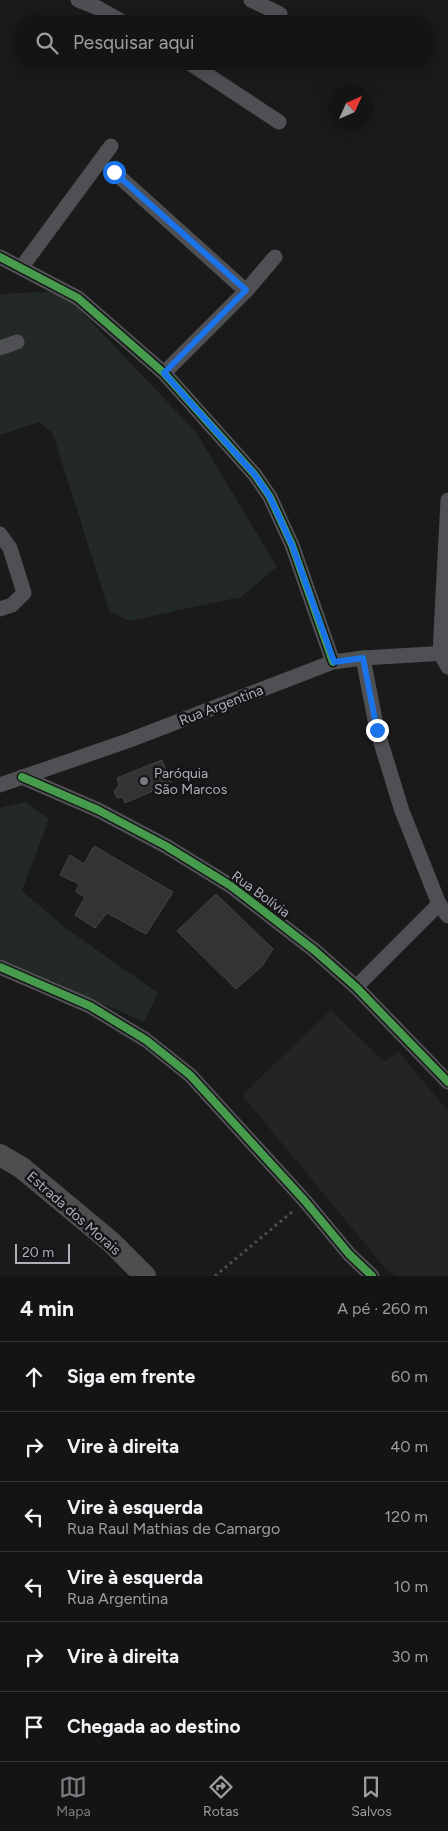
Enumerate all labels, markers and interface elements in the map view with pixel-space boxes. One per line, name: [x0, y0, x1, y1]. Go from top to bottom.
search box: [15, 15, 433, 70]
icon: search: [33, 29, 61, 57]
text: Pesquisar aqui: [73, 31, 194, 54]
north arrow: [328, 85, 373, 130]
route start: [103, 161, 126, 184]
street label: Rua Argentina: [177, 682, 266, 729]
route end: [366, 719, 389, 742]
place label: Paróquia São Marcos: [154, 765, 227, 798]
marker: Paróquia São Marcos: [138, 775, 150, 787]
street label: Rua Bolívia: [228, 868, 293, 921]
street label: Estrada dos Morais: [23, 1168, 124, 1259]
scale bar: [15, 1241, 70, 1264]
text: 20 m: [22, 1244, 54, 1261]
text: 4 min: [20, 1296, 74, 1321]
text: A pé · 260 m: [337, 1299, 428, 1318]
icon: ahead: [20, 1363, 48, 1391]
text: Siga em frente: [67, 1365, 195, 1388]
text: 60 m: [391, 1367, 428, 1386]
icon: right: [20, 1433, 48, 1461]
text: Vire à direita: [67, 1435, 179, 1458]
text: 40 m: [390, 1437, 428, 1456]
text: Vire à esquerda: [67, 1496, 203, 1519]
icon: left: [20, 1503, 48, 1531]
text: 120 m: [385, 1507, 428, 1526]
text: Rua Raul Mathias de Camargo: [67, 1519, 280, 1538]
text: Vire à esquerda: [67, 1566, 203, 1589]
icon: left: [20, 1573, 48, 1601]
text: 10 m: [394, 1577, 428, 1596]
text: Rua Argentina: [67, 1589, 168, 1608]
icon: right: [20, 1643, 48, 1671]
text: Vire à direita: [67, 1645, 179, 1668]
text: 30 m: [391, 1647, 428, 1666]
icon: arrive: [20, 1713, 48, 1741]
text: Chegada ao destino: [67, 1715, 240, 1738]
tab: Mapa: [56, 1773, 91, 1820]
tab: Rotas: [203, 1773, 239, 1820]
tab: Salvos: [351, 1773, 392, 1820]

